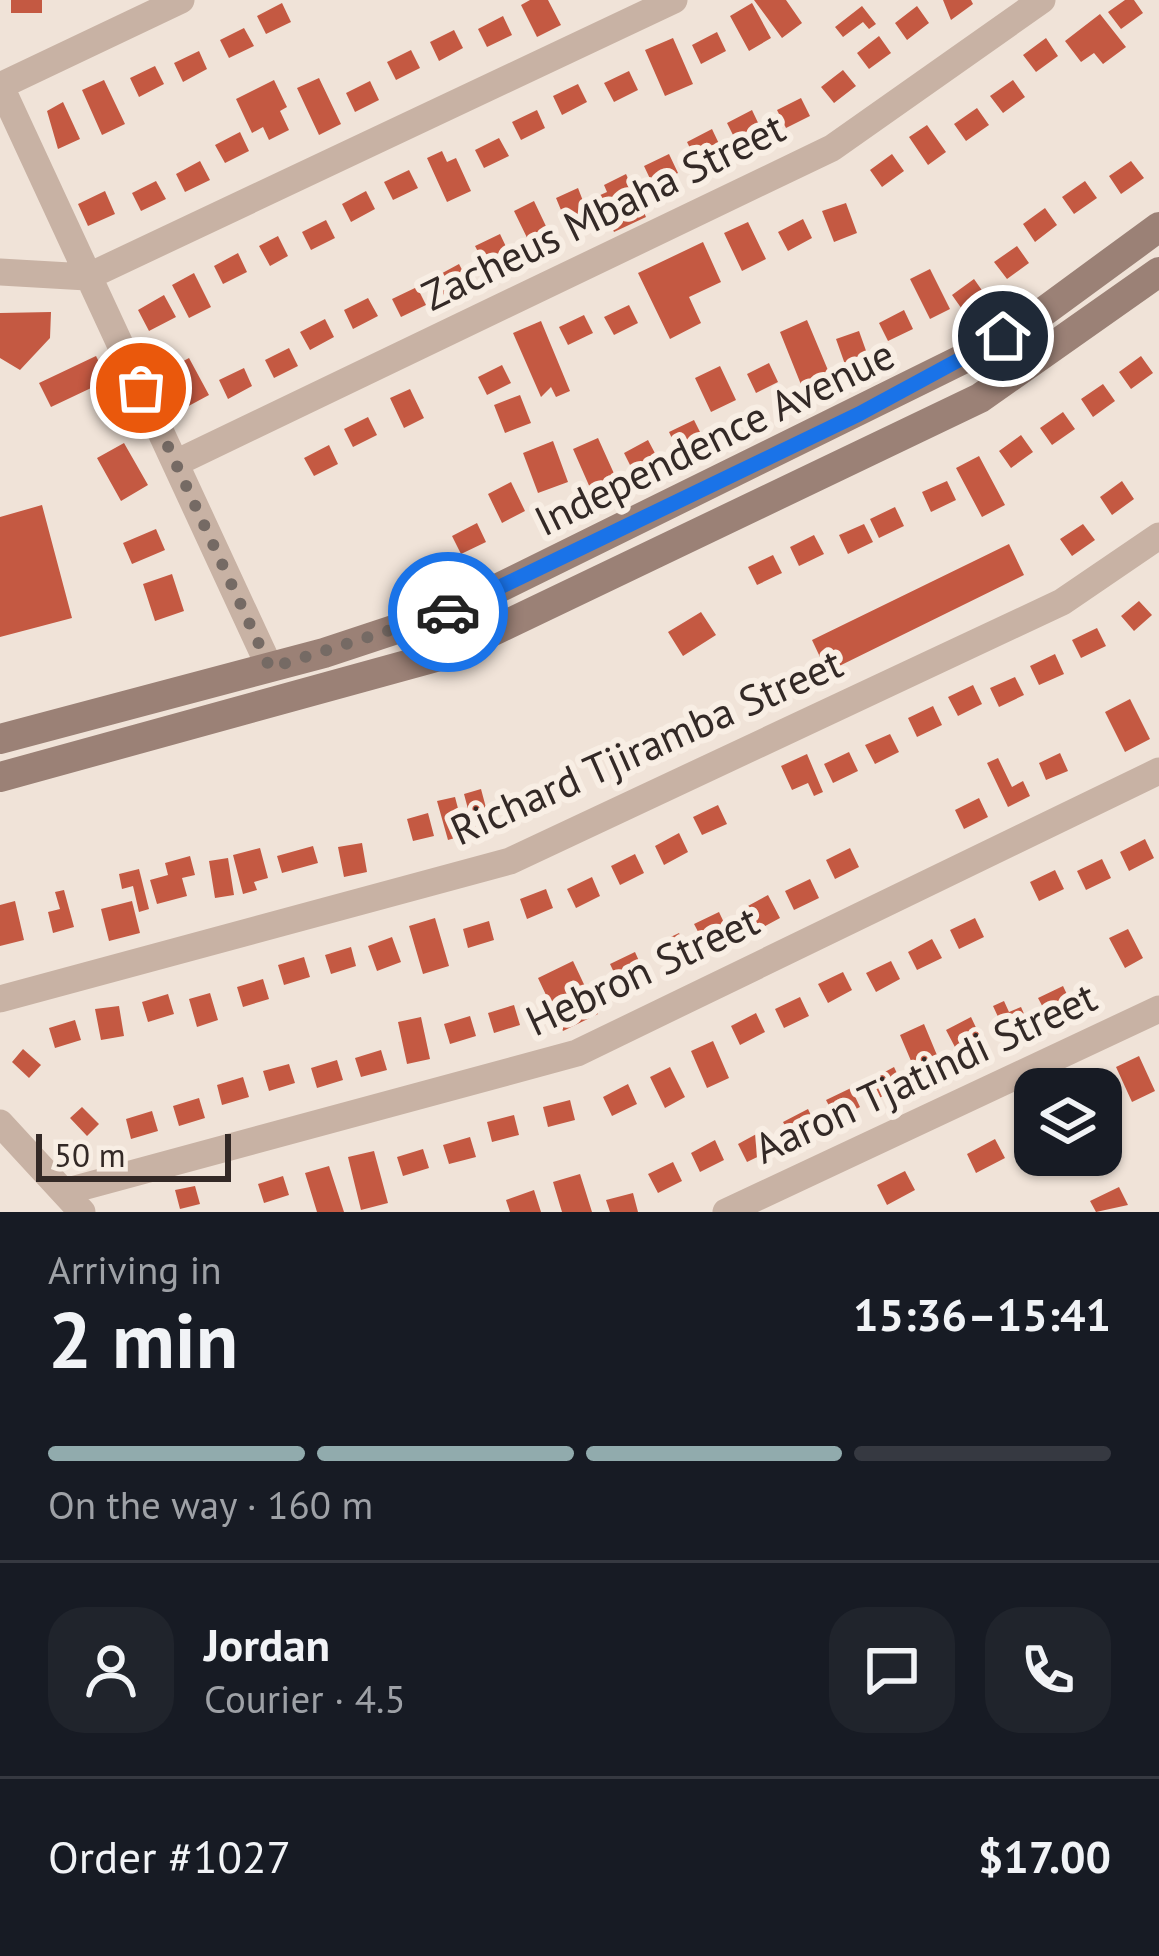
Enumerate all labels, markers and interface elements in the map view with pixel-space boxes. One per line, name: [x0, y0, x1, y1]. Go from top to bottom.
street label: Zacheus Mbaha Street: [413, 99, 793, 323]
pin: [952, 285, 1054, 387]
icon: home: [970, 303, 1036, 369]
street label: Independence Avenue: [525, 326, 903, 548]
pin: [90, 337, 192, 439]
icon: bag: [108, 355, 174, 421]
courier: [388, 552, 508, 672]
icon: car: [415, 579, 481, 645]
street label: Richard Tjiramba Street: [442, 635, 850, 857]
street label: Hebron Street: [517, 892, 767, 1048]
street label: Aaron Tjatindi Street: [745, 969, 1105, 1175]
map controls: [1014, 1068, 1122, 1176]
button: layers: [1014, 1068, 1122, 1176]
scale bar: [36, 1128, 231, 1181]
text: 50 m: [54, 1133, 126, 1176]
text: Arriving in: [48, 1244, 222, 1295]
text: 15:36–15:41: [853, 1285, 1111, 1343]
text: 2 min: [48, 1289, 238, 1390]
text: On the way · 160 m: [48, 1479, 373, 1530]
button: person: [48, 1607, 174, 1733]
button: chat: [829, 1607, 955, 1733]
button: phone: [985, 1607, 1111, 1733]
text: Jordan: [204, 1615, 330, 1673]
text: Courier · 4.5: [204, 1673, 406, 1724]
text: Order #1027: [48, 1827, 291, 1885]
text: $17.00: [978, 1827, 1111, 1885]

